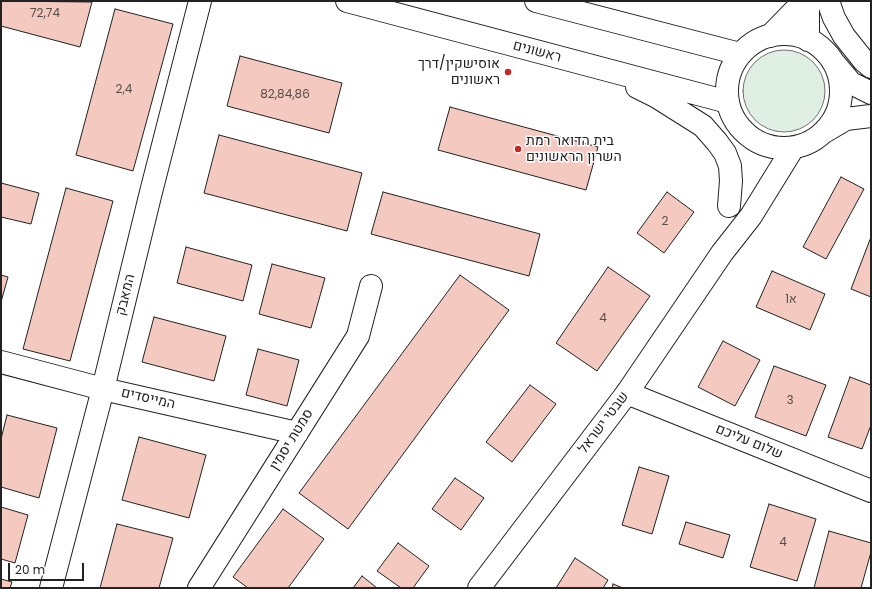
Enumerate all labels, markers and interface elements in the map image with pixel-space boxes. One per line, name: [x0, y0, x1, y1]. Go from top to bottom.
house number: 72,74: [30, 7, 60, 21]
street label: ראשונים: [511, 38, 563, 66]
place label: אוסישקין/דרך ראשונים: [418, 56, 500, 88]
marker: אוסישקין/דרך ראשונים: [503, 67, 513, 77]
house number: 2,4: [116, 83, 132, 97]
house number: 82,84,86: [260, 88, 310, 102]
place label: בית הדואר רמת השרון הראשונים: [526, 133, 622, 166]
marker: בית הדואר רמת השרון הראשונים: [513, 144, 523, 154]
house number: 2: [662, 215, 668, 229]
street label: המאבק: [113, 273, 139, 317]
house number: 1א: [785, 293, 797, 307]
house number: 4: [599, 312, 607, 326]
street label: המייסדים: [119, 385, 177, 413]
street label: שבטי ישראל: [575, 389, 633, 457]
house number: 3: [786, 394, 794, 408]
street label: סמטת יסמין: [267, 406, 317, 474]
street label: שלום עליכם: [713, 421, 785, 463]
house number: 4: [779, 536, 787, 550]
scale bar: [10, 555, 86, 581]
text: 20 m: [15, 561, 45, 578]

